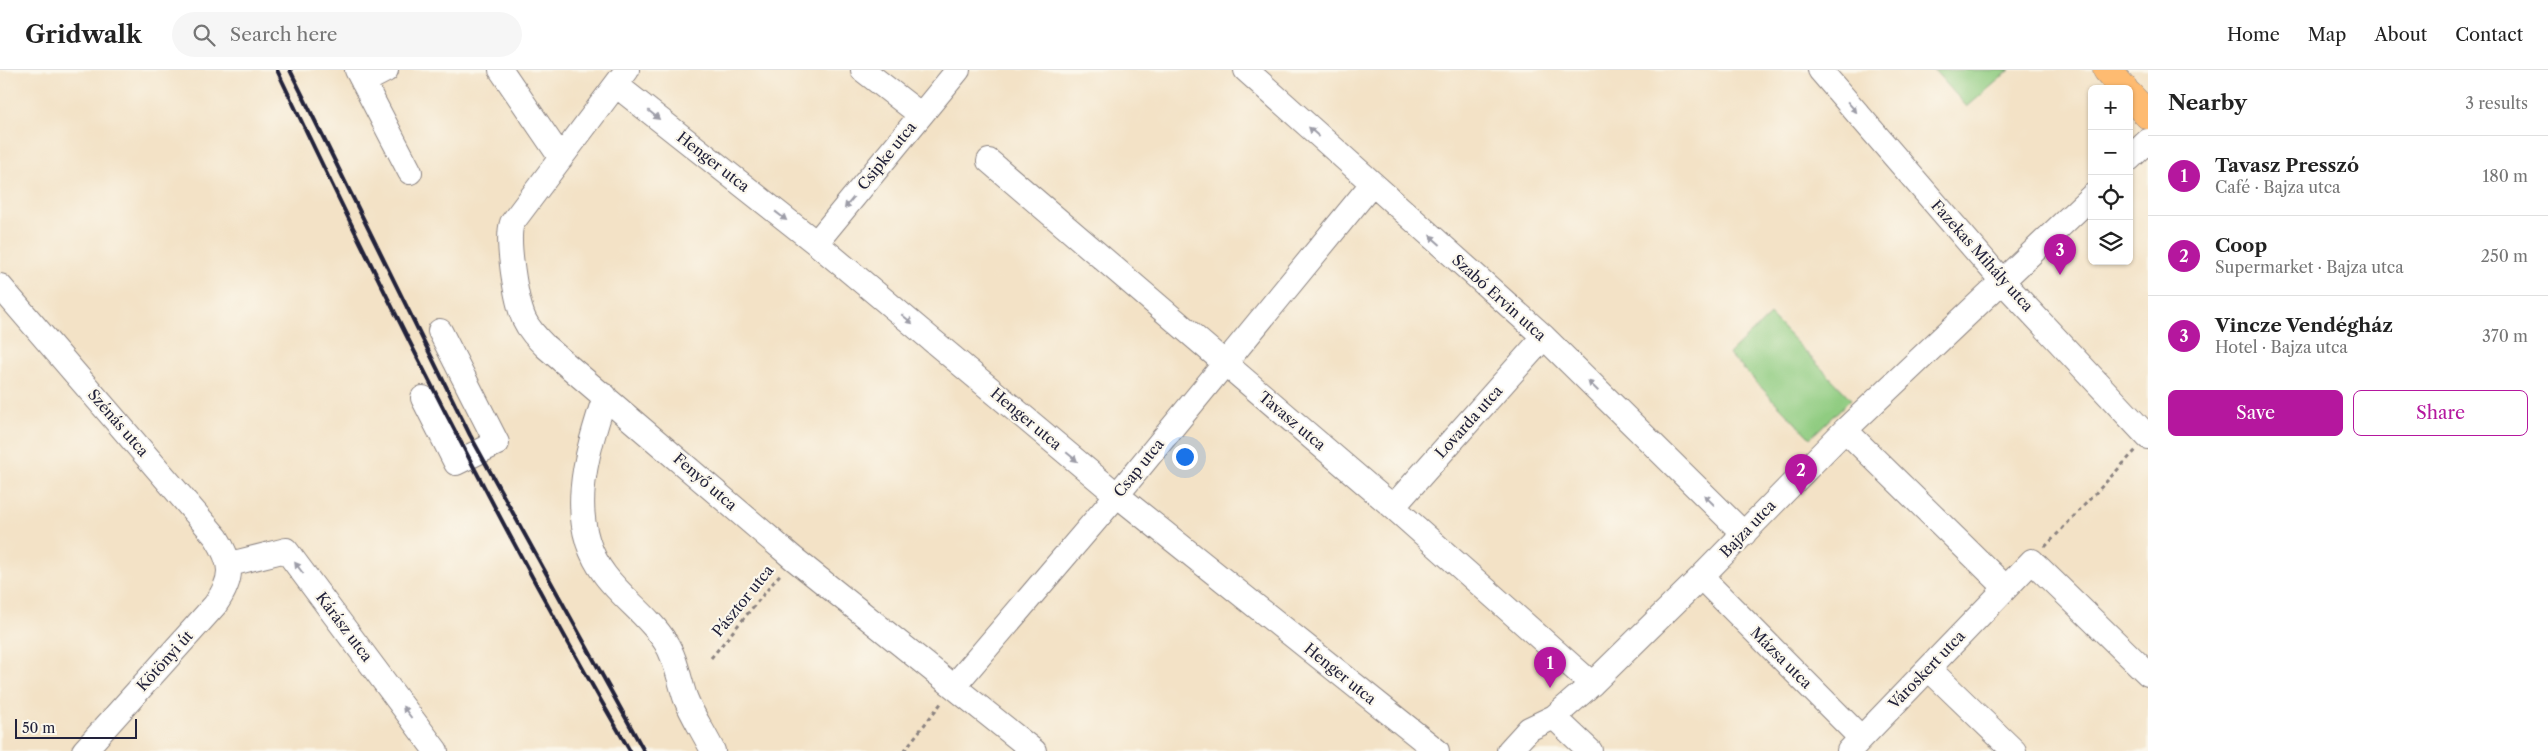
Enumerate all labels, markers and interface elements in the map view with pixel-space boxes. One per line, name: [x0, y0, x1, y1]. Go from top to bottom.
search box: [172, 12, 522, 57]
text: Gridwalk: [25, 20, 142, 49]
icon: search: [190, 21, 218, 49]
text: Search here: [230, 23, 338, 46]
text: Home: [2227, 24, 2280, 46]
text: Map: [2308, 24, 2346, 46]
text: About: [2374, 24, 2427, 46]
text: Contact: [2455, 24, 2523, 46]
map controls: [2088, 85, 2133, 265]
button: +: [2088, 85, 2133, 130]
text: Nearby: [2168, 90, 2247, 115]
text: 3 results: [2465, 93, 2528, 113]
one-way arrow: [1846, 100, 1857, 113]
one-way arrow: [647, 110, 660, 121]
street label: Csipke utca: [853, 117, 920, 194]
one-way arrow: [1308, 126, 1321, 137]
street label: Henger utca: [673, 127, 753, 196]
button: −: [2088, 130, 2133, 175]
text: Tavasz Presszó: [2215, 154, 2359, 177]
text: 1: [2180, 166, 2188, 186]
text: 180 m: [2482, 166, 2528, 186]
button: locate: [2088, 175, 2133, 220]
text: Café · Bajza utca: [2215, 177, 2341, 197]
one-way arrow: [844, 196, 855, 209]
street label: Fazekas Mihály utca: [1927, 196, 2038, 315]
one-way arrow: [775, 211, 788, 221]
button: layers: [2088, 220, 2133, 265]
one-way arrow: [1430, 234, 1442, 246]
pin: 3: [2044, 234, 2076, 275]
text: Coop: [2215, 234, 2267, 257]
text: 2: [2179, 246, 2189, 266]
text: 250 m: [2481, 246, 2528, 266]
street label: Szabó Ervin utca: [1448, 250, 1550, 345]
text: Supermarket · Bajza utca: [2215, 257, 2404, 277]
one-way arrow: [900, 314, 913, 325]
text: Vincze Vendégház: [2215, 314, 2393, 337]
text: 3: [2179, 326, 2189, 346]
text: 370 m: [2482, 326, 2528, 346]
text: Hotel · Bajza utca: [2215, 337, 2348, 357]
one-way arrow: [1588, 380, 1600, 392]
street label: Lovarda utca: [1431, 381, 1506, 462]
street label: Henger utca: [987, 383, 1066, 454]
street label: Szénás utca: [84, 385, 153, 460]
street label: Tavasz utca: [1255, 387, 1330, 454]
button: Save: [2168, 390, 2343, 436]
button: Share: [2353, 390, 2528, 436]
street label: Csap utca: [1109, 435, 1168, 501]
your location: [1172, 444, 1198, 470]
street label: Fenyő utca: [670, 449, 741, 514]
one-way arrow: [1066, 451, 1078, 462]
pin: 2: [1785, 454, 1817, 495]
one-way arrow: [1703, 494, 1715, 506]
street label: Bajza utca: [1716, 496, 1780, 561]
street label: Pásztor utca: [708, 561, 777, 640]
one-way arrow: [294, 562, 305, 575]
street label: Kárász utca: [312, 588, 377, 665]
street label: Mázsa utca: [1747, 623, 1816, 692]
street label: Kötönyi út: [132, 626, 197, 695]
street label: Városkert utca: [1884, 626, 1969, 714]
street label: Henger utca: [1301, 639, 1380, 708]
pin: 1: [1534, 647, 1566, 688]
one-way arrow: [402, 705, 412, 719]
scale bar: [15, 716, 138, 739]
text: 50 m: [22, 719, 55, 737]

